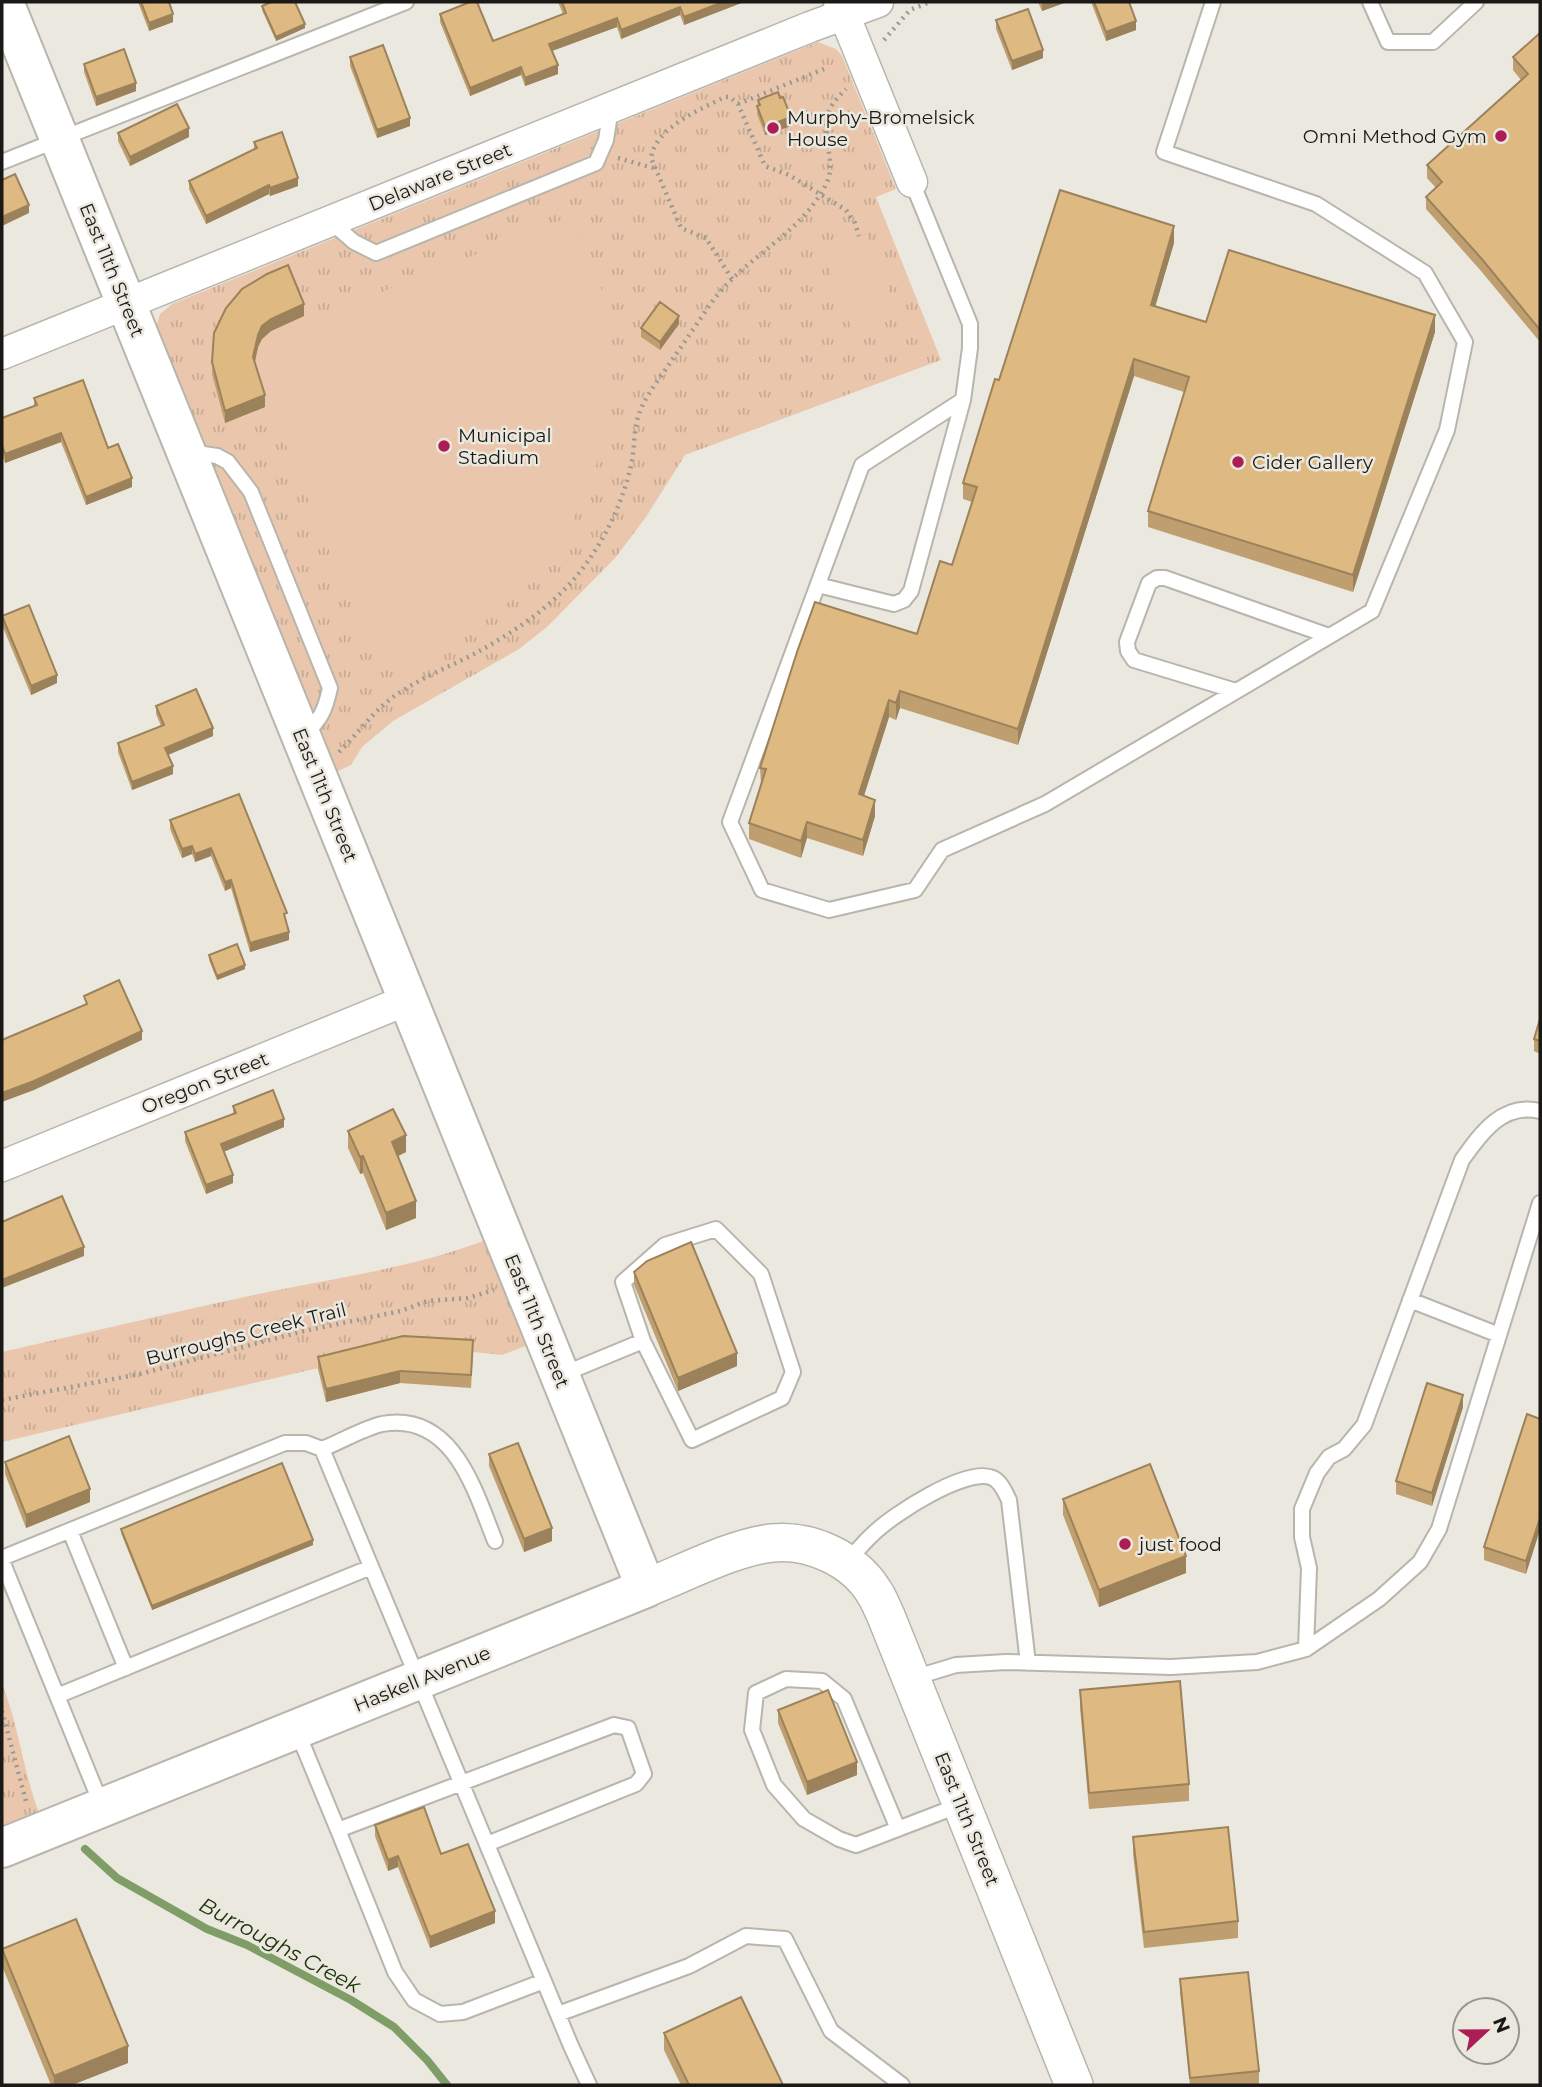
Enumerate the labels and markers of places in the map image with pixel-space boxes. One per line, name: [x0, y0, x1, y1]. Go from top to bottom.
place label: Murphy-Bromelsick House: [787, 106, 975, 151]
marker: Murphy-Bromelsick House: [765, 120, 781, 136]
place label: Omni Method Gym: [1303, 125, 1487, 148]
marker: Omni Method Gym: [1493, 128, 1509, 144]
place label: Municipal Stadium: [458, 424, 552, 469]
marker: Municipal Stadium: [436, 438, 452, 454]
place label: Cider Gallery: [1252, 451, 1374, 474]
marker: Cider Gallery: [1230, 454, 1246, 470]
place label: just food: [1137, 1533, 1222, 1556]
marker: just food: [1117, 1536, 1133, 1552]

